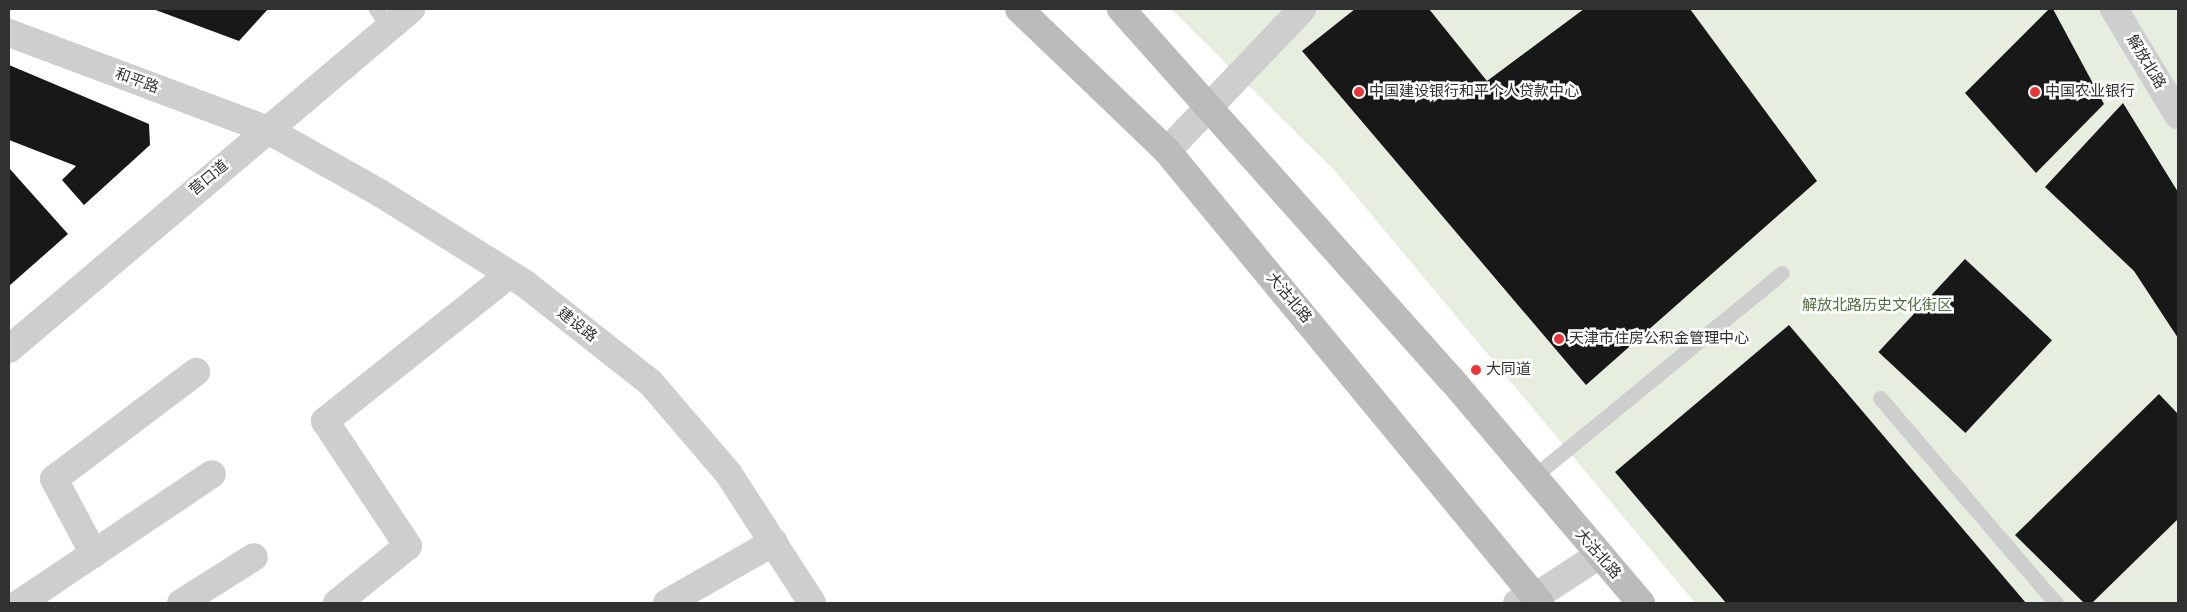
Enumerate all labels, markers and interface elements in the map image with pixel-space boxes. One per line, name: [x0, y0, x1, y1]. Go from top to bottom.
street label: 解放北路: [2123, 32, 2169, 92]
street label: 和平路: [113, 65, 161, 97]
place label: 中国建设银行和平个人贷款中心: [1369, 83, 1579, 101]
place label: 中国农业银行: [2045, 83, 2135, 101]
marker: 中国建设银行和平个人贷款中心: [1353, 86, 1365, 98]
marker: 中国农业银行: [2029, 86, 2041, 98]
street label: 营口道: [186, 157, 232, 199]
street label: 大沽北路: [1263, 269, 1315, 327]
park label: 解放北路历史文化街区: [1802, 297, 1952, 315]
street label: 建设路: [554, 304, 600, 346]
place label: 天津市住房公积金管理中心: [1569, 330, 1749, 348]
marker: 天津市住房公积金管理中心: [1553, 333, 1565, 345]
place label: 大同道: [1486, 361, 1531, 379]
marker: 大同道: [1470, 364, 1482, 376]
street label: 大沽北路: [1572, 525, 1624, 583]

